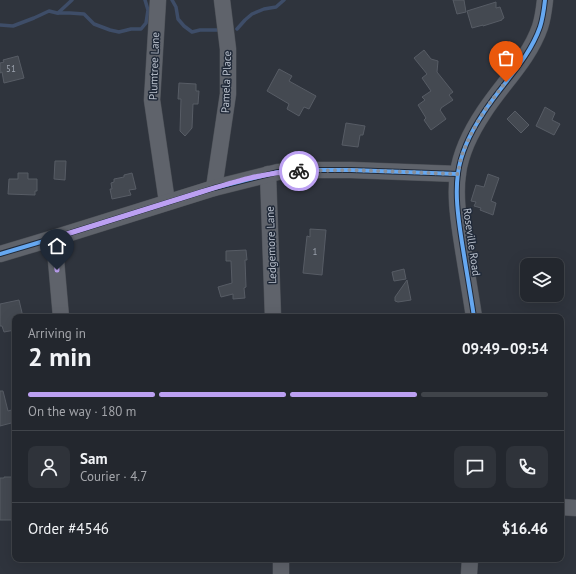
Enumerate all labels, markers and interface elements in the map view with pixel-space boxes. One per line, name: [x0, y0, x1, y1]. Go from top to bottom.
street label: Plumtree Lane: [146, 31, 162, 100]
pin: [489, 41, 523, 82]
icon: bag: [495, 47, 517, 69]
street label: Pamela Place: [218, 50, 234, 113]
house number: 51: [6, 63, 16, 74]
courier: [279, 151, 319, 191]
icon: bike: [288, 160, 310, 182]
street label: Ledgemore Lane: [263, 206, 279, 284]
street label: Roseville Road: [460, 207, 484, 277]
pin: [40, 229, 74, 270]
icon: home: [46, 235, 68, 257]
house number: 1: [313, 246, 318, 257]
map controls: [520, 258, 564, 302]
button: layers: [520, 258, 564, 302]
text: Arriving in: [28, 325, 86, 342]
text: 09:49–09:54: [462, 339, 548, 358]
text: 2 min: [28, 340, 91, 373]
text: On the way · 180 m: [28, 403, 136, 420]
button: person: [28, 446, 70, 488]
button: chat: [454, 446, 496, 488]
button: phone: [506, 446, 548, 488]
text: Sam: [80, 449, 107, 468]
text: Courier · 4.7: [80, 468, 147, 485]
text: Order #4546: [28, 519, 109, 538]
text: $16.46: [502, 519, 548, 538]

